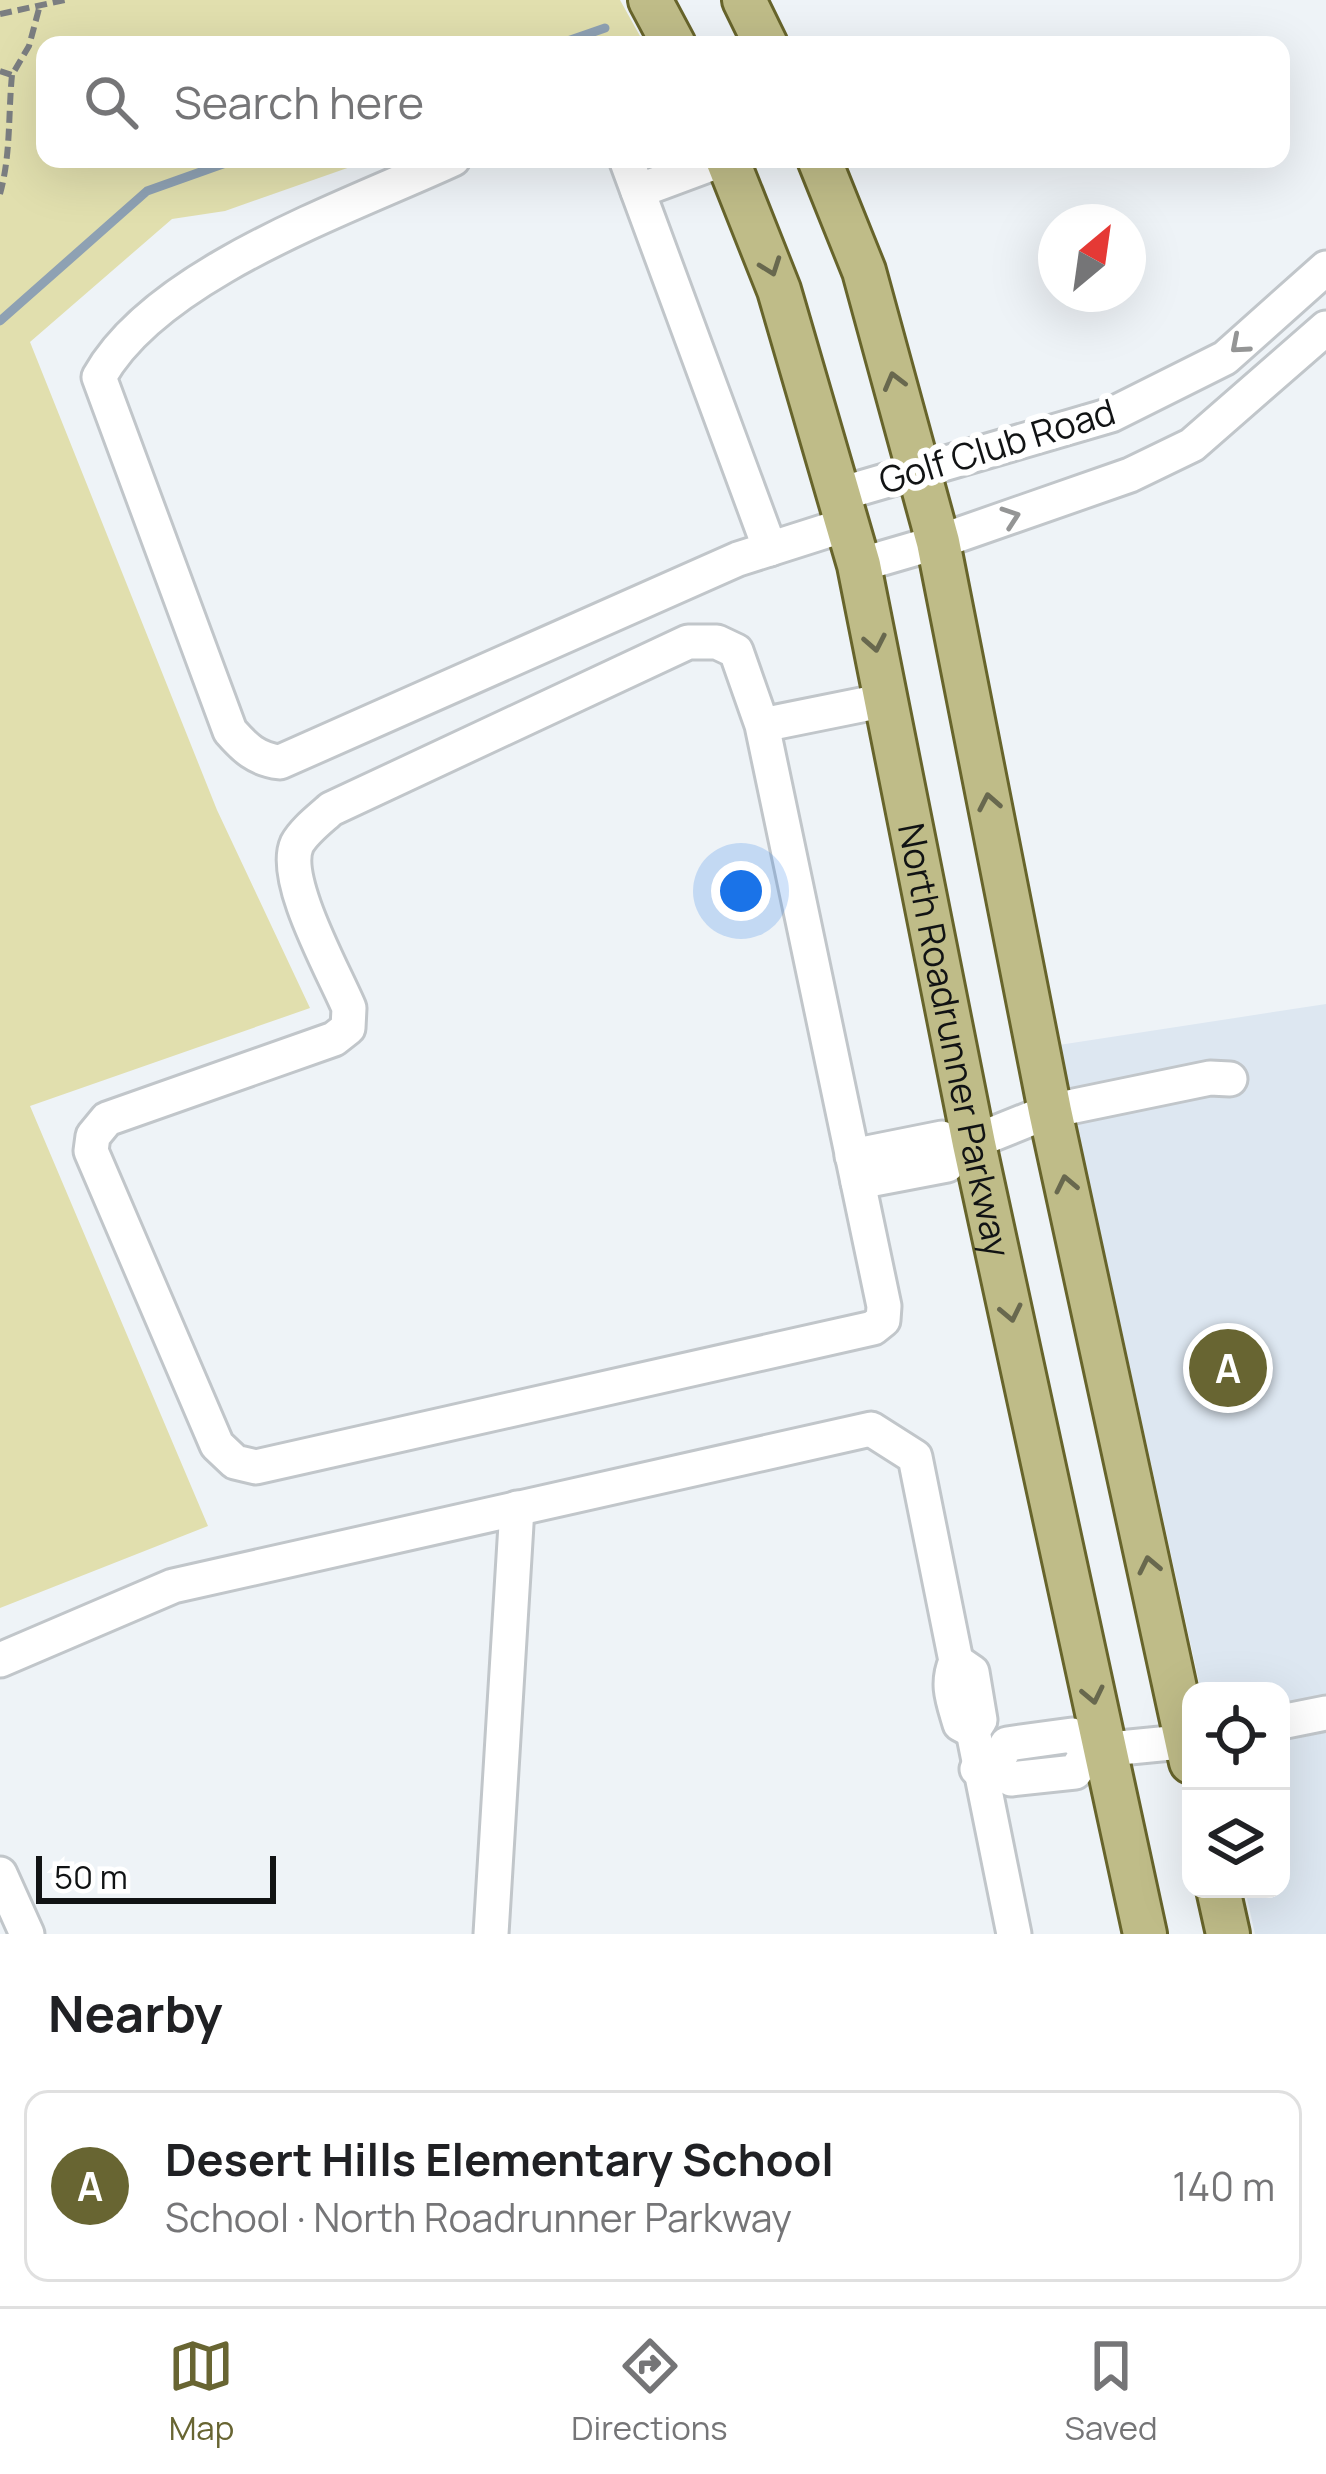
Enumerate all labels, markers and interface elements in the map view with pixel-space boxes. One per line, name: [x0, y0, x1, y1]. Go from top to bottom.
search box: [36, 36, 1290, 168]
icon: search: [78, 69, 144, 135]
text: Search here: [174, 71, 424, 133]
north arrow: [1038, 204, 1146, 312]
one-way arrow: [757, 256, 781, 277]
one-way arrow: [1230, 331, 1252, 353]
one-way arrow: [883, 371, 908, 392]
street label: Golf Club Road: [873, 386, 1121, 505]
one-way arrow: [999, 507, 1020, 531]
one-way arrow: [861, 633, 887, 653]
one-way arrow: [978, 792, 1003, 812]
street label: North Roadrunner Parkway: [887, 819, 1023, 1262]
your location: [711, 861, 771, 921]
one-way arrow: [1055, 1175, 1080, 1195]
one-way arrow: [997, 1303, 1022, 1323]
pin: A: [1189, 1323, 1267, 1413]
one-way arrow: [1137, 1556, 1162, 1576]
map controls: [1182, 1682, 1290, 1898]
button: locate: [1182, 1682, 1290, 1790]
one-way arrow: [1079, 1684, 1105, 1704]
button: layers: [1182, 1790, 1290, 1898]
scale bar: [36, 1850, 276, 1903]
text: 50 m: [54, 1854, 128, 1899]
text: Nearby: [48, 1978, 223, 2047]
text: Desert Hills Elementary School: [165, 2128, 834, 2190]
text: A: [77, 2159, 103, 2213]
text: 140 m: [1172, 2159, 1275, 2213]
text: School · North Roadrunner Parkway: [165, 2190, 792, 2244]
tab: Map: [168, 2333, 234, 2450]
tab: Directions: [571, 2333, 728, 2450]
tab: Saved: [1065, 2333, 1158, 2450]

